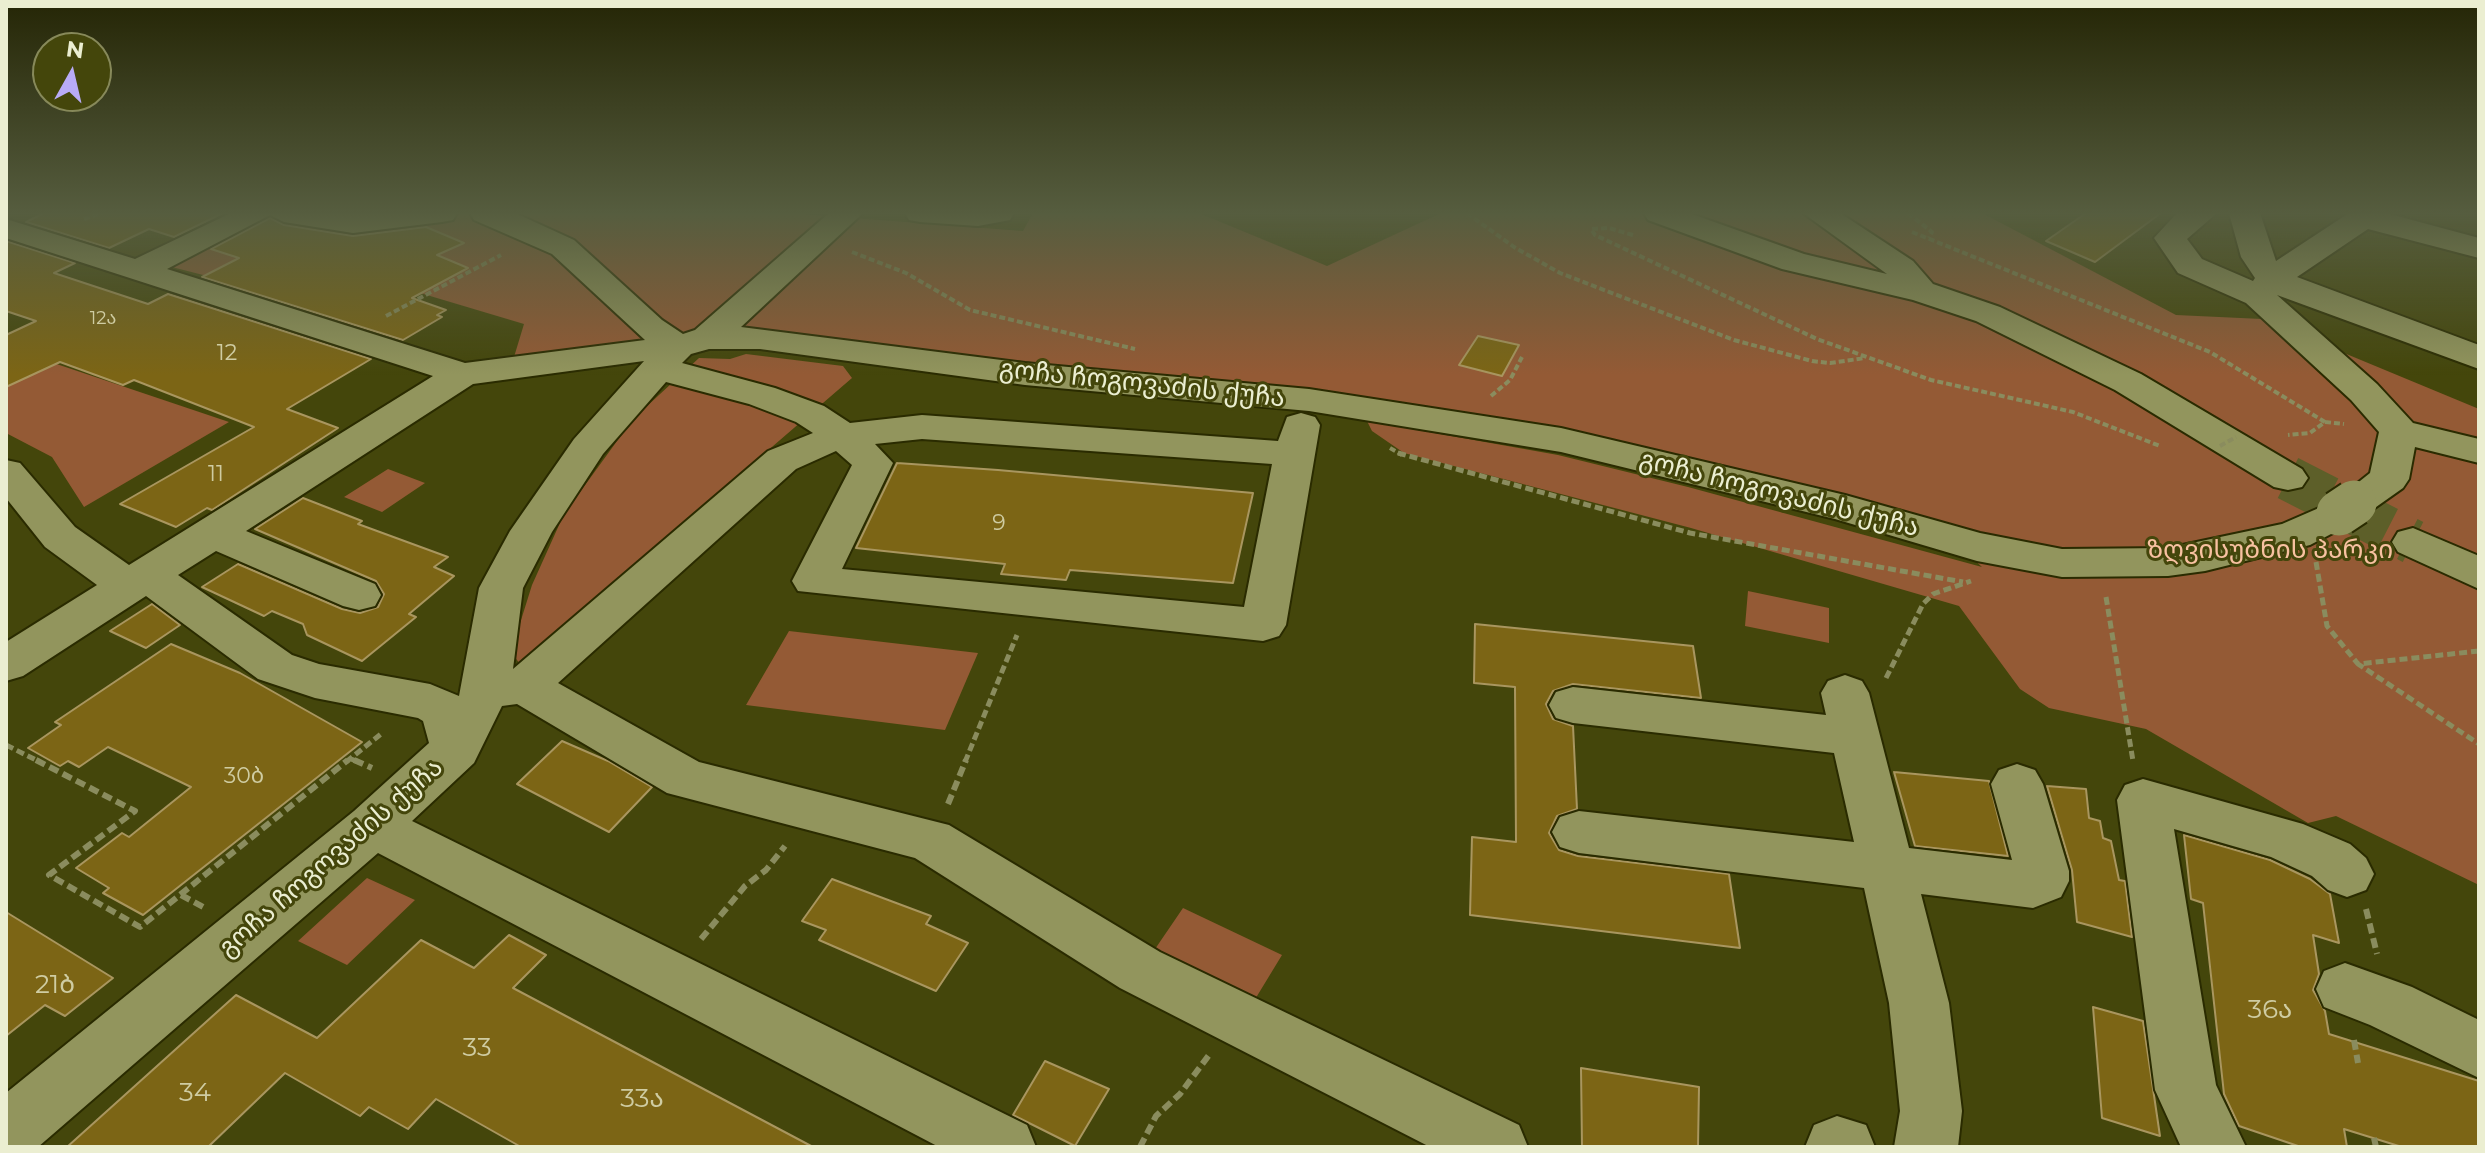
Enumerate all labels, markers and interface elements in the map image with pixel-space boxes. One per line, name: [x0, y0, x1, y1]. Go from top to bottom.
north arrow: [32, 32, 112, 112]
text: N: [64, 35, 86, 64]
house number: 12ა: [90, 308, 116, 330]
house number: 12: [217, 341, 237, 367]
street label: გოჩა ჩოგოვაძის ქუჩა: [998, 353, 1286, 415]
street label: გოჩა ჩოგოვაძის ქუჩა: [1636, 444, 1922, 544]
house number: 11: [208, 462, 224, 488]
house number: 9: [992, 511, 1006, 537]
park label: ზღვისუბნის პარკი: [2147, 534, 2393, 566]
street label: გოჩა ჩოგოვაძის ქუჩა: [212, 752, 450, 964]
house number: 30ბ: [224, 764, 264, 790]
house number: 21ბ: [35, 969, 75, 1001]
house number: 36ა: [2248, 994, 2292, 1026]
house number: 33: [462, 1032, 492, 1064]
house number: 34: [179, 1077, 211, 1109]
house number: 33ა: [620, 1083, 664, 1115]

